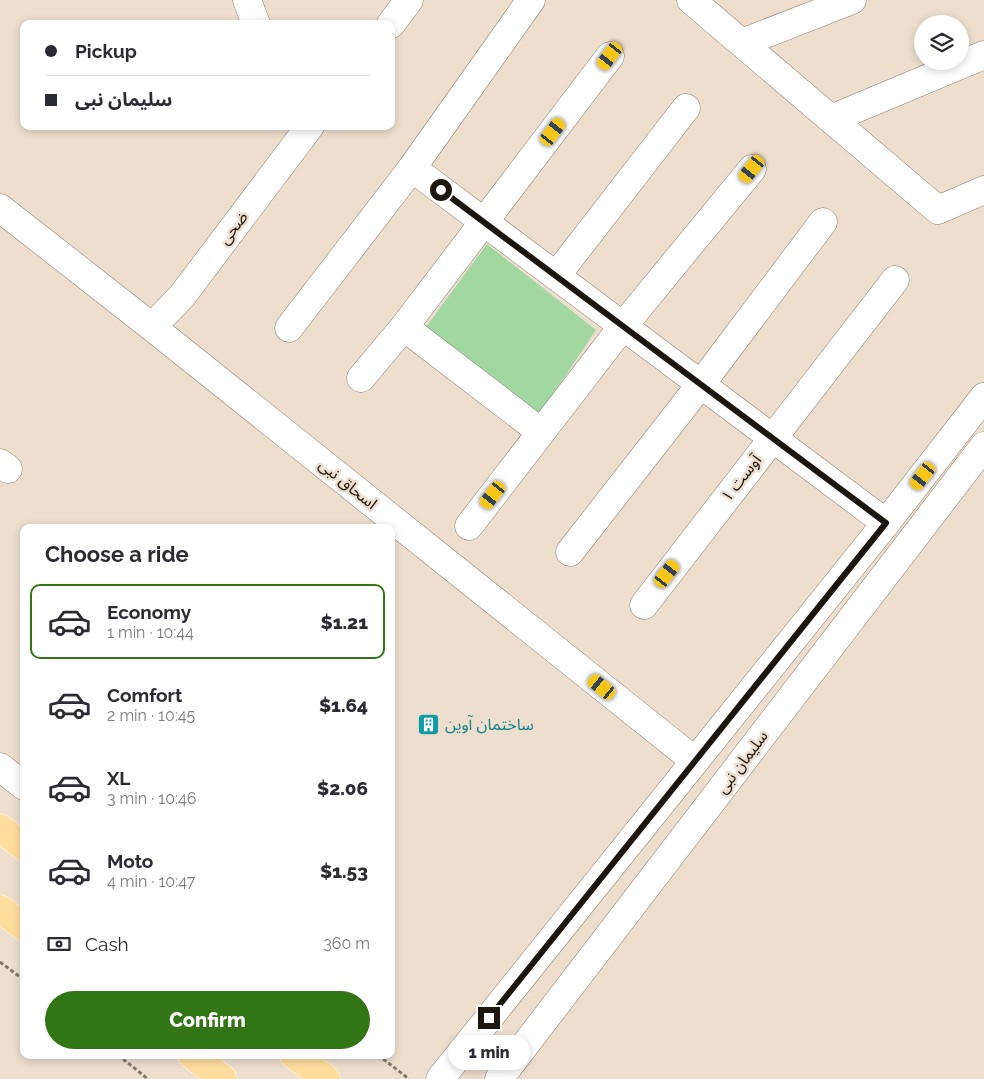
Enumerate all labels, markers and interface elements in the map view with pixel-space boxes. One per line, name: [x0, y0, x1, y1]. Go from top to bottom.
map controls: [914, 15, 969, 70]
button: layers: [914, 15, 969, 70]
text: Pickup: [75, 40, 137, 62]
car: [594, 40, 625, 72]
text: سلیمان نبی: [75, 88, 172, 110]
car: [537, 116, 568, 148]
car: [736, 153, 767, 185]
route start: [430, 179, 452, 201]
street label: ضحی: [214, 208, 252, 248]
street label: آوست ١: [717, 450, 766, 505]
street label: اسحاق نبی: [315, 455, 381, 513]
car: [907, 460, 938, 492]
car: [477, 479, 508, 511]
text: Choose a ride: [45, 541, 189, 567]
car: [651, 558, 682, 590]
icon: car: [47, 599, 92, 644]
text: Economy: [107, 601, 191, 623]
text: $1.21: [321, 611, 368, 633]
text: 1 min · 10:44: [107, 623, 194, 642]
car: [585, 672, 618, 702]
icon: car: [47, 682, 92, 727]
text: Comfort: [107, 684, 182, 706]
text: $1.64: [319, 694, 368, 716]
text: 2 min · 10:45: [107, 706, 195, 725]
building icon: ساختمان آوین: [417, 712, 441, 736]
place label: ساختمان آوین: [445, 715, 534, 734]
street label: سلیمان نبی: [712, 727, 772, 797]
icon: car: [47, 765, 92, 810]
text: XL: [107, 767, 130, 789]
text: $2.06: [317, 777, 368, 799]
text: 3 min · 10:46: [107, 789, 196, 808]
icon: car: [47, 848, 92, 893]
text: Moto: [107, 850, 153, 872]
text: $1.53: [320, 860, 368, 882]
text: 4 min · 10:47: [107, 872, 195, 891]
icon: cash: [45, 930, 73, 958]
text: Cash: [85, 933, 129, 955]
text: 360 m: [323, 934, 370, 953]
button: Confirm: [45, 991, 370, 1049]
route end: [478, 1007, 500, 1029]
callout: 1 min: [448, 1036, 530, 1070]
text: 1 min: [468, 1043, 510, 1062]

